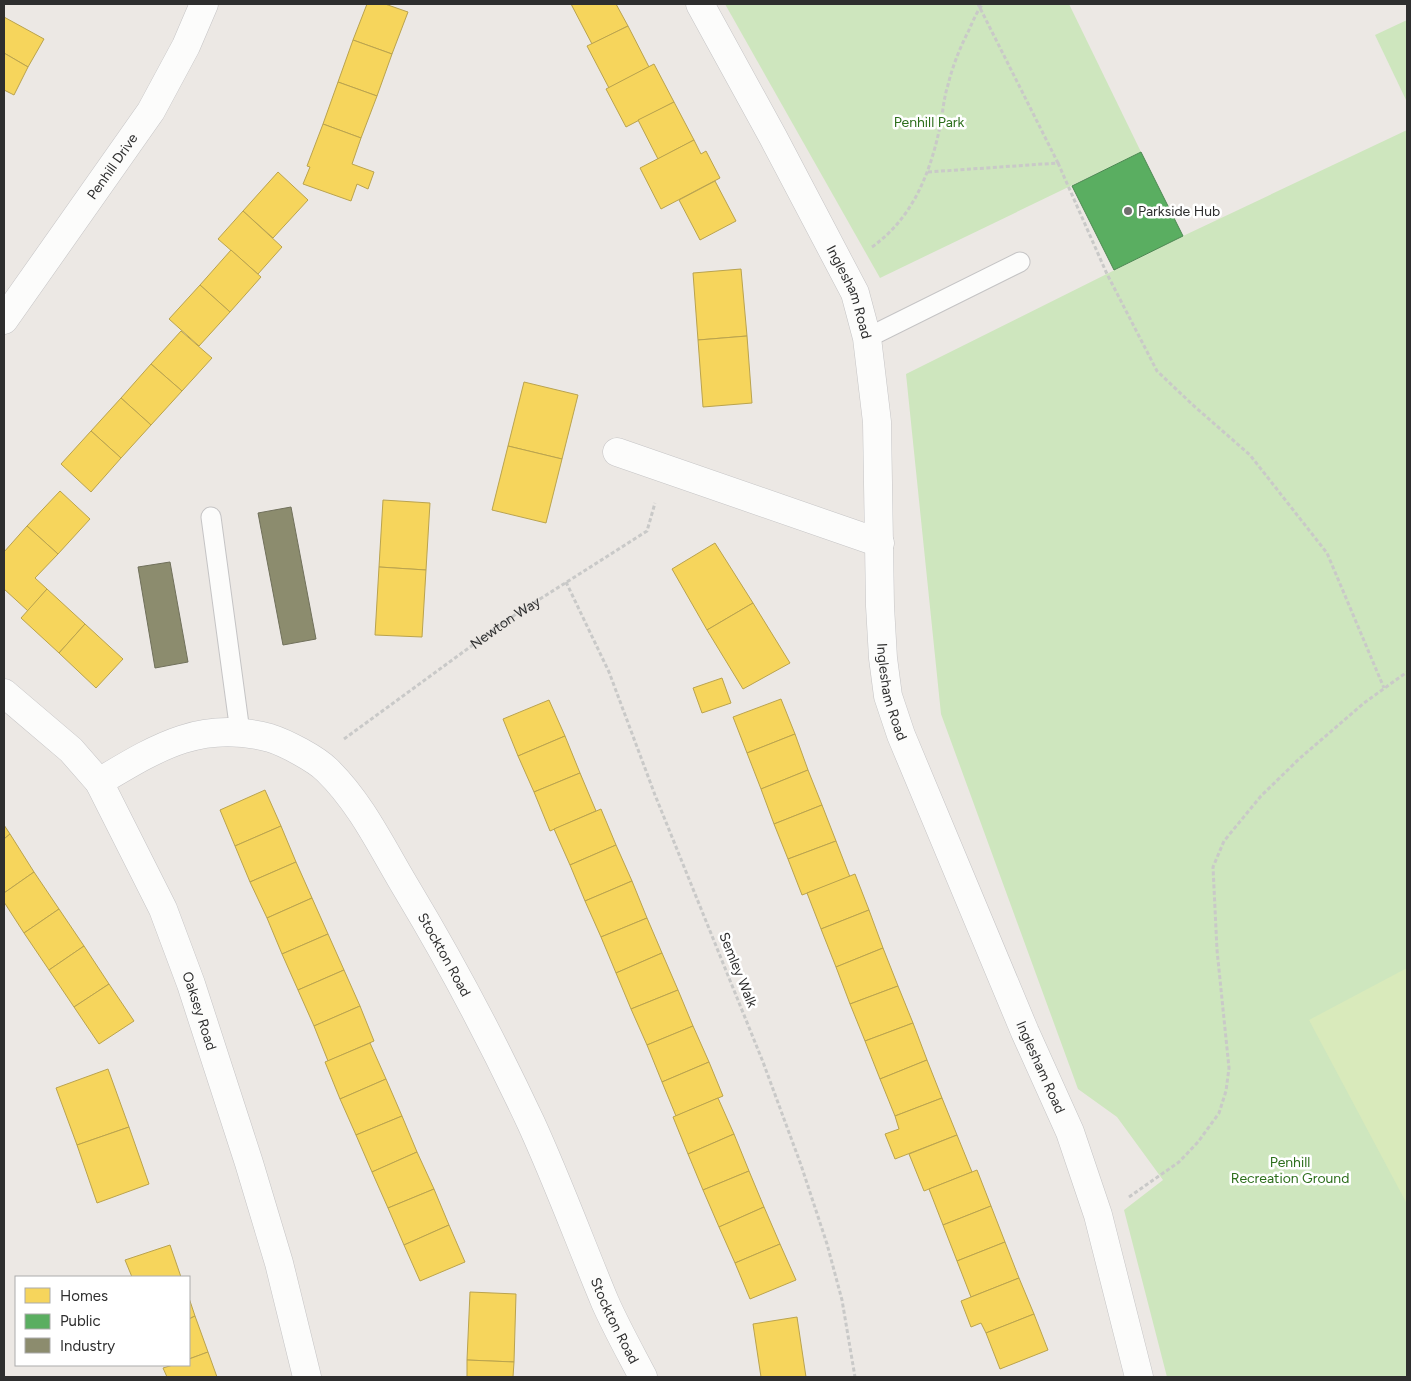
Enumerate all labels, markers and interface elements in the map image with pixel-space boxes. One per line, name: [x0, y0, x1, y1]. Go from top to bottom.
park label: Penhill Park: [894, 114, 965, 131]
street label: Penhill Drive: [83, 130, 141, 202]
place label: Parkside Hub: [1138, 203, 1220, 220]
marker: Parkside Hub: [1122, 205, 1134, 217]
street label: Inglesham Road: [823, 242, 875, 341]
street label: Newton Way: [467, 592, 544, 652]
street label: Inglesham Road: [874, 642, 911, 743]
street label: Stockton Road: [414, 910, 475, 999]
street label: Semley Walk: [715, 930, 761, 1010]
street label: Oaksey Road: [179, 969, 220, 1052]
street label: Inglesham Road: [1013, 1018, 1069, 1116]
park label: Penhill Recreation Ground: [1231, 1154, 1349, 1187]
street label: Stockton Road: [587, 1275, 643, 1366]
legend: [15, 1276, 190, 1366]
text: Homes: [60, 1287, 108, 1305]
text: Public: [60, 1312, 101, 1330]
text: Industry: [60, 1337, 115, 1355]

